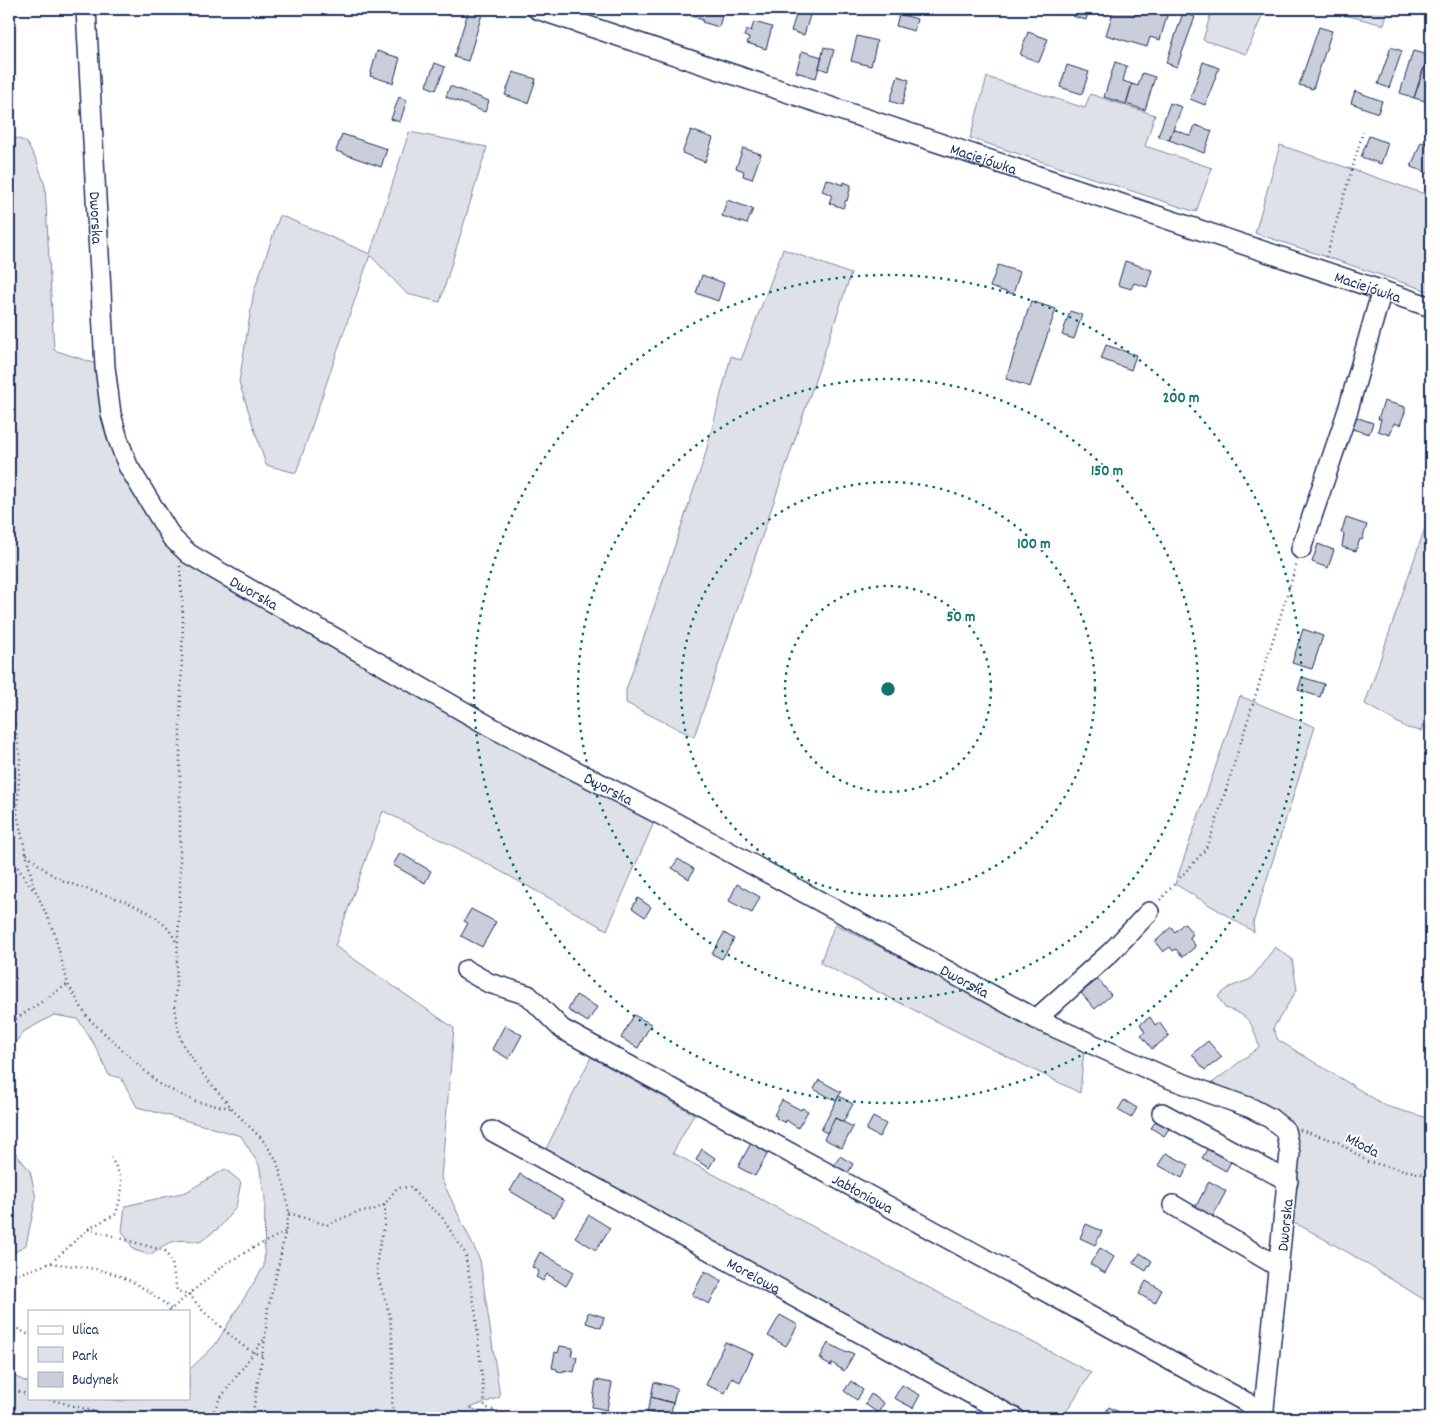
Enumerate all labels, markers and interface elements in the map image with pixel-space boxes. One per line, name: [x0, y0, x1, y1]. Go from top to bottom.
street label: Maciejówka: [947, 138, 1020, 182]
street label: Dworska: [82, 191, 107, 245]
street label: Maciejówka: [1331, 267, 1404, 310]
text: 200 m: [1163, 388, 1199, 410]
text: 150 m: [1091, 461, 1123, 483]
text: 100 m: [1017, 534, 1051, 556]
street label: Dworska: [225, 571, 282, 617]
text: 50 m: [947, 607, 975, 629]
centre of rings: [879, 680, 897, 698]
street label: Dworska: [579, 768, 637, 813]
street label: Dworska: [935, 960, 993, 1005]
street label: Młoda: [1341, 1128, 1383, 1165]
street label: Jabłoniowa: [827, 1169, 897, 1221]
street label: Dworska: [1272, 1198, 1301, 1253]
street label: Morelowa: [722, 1253, 784, 1301]
legend: [28, 1310, 190, 1400]
text: Ulica: [72, 1320, 100, 1342]
text: Park: [72, 1346, 98, 1368]
text: Budynek: [72, 1370, 118, 1392]

